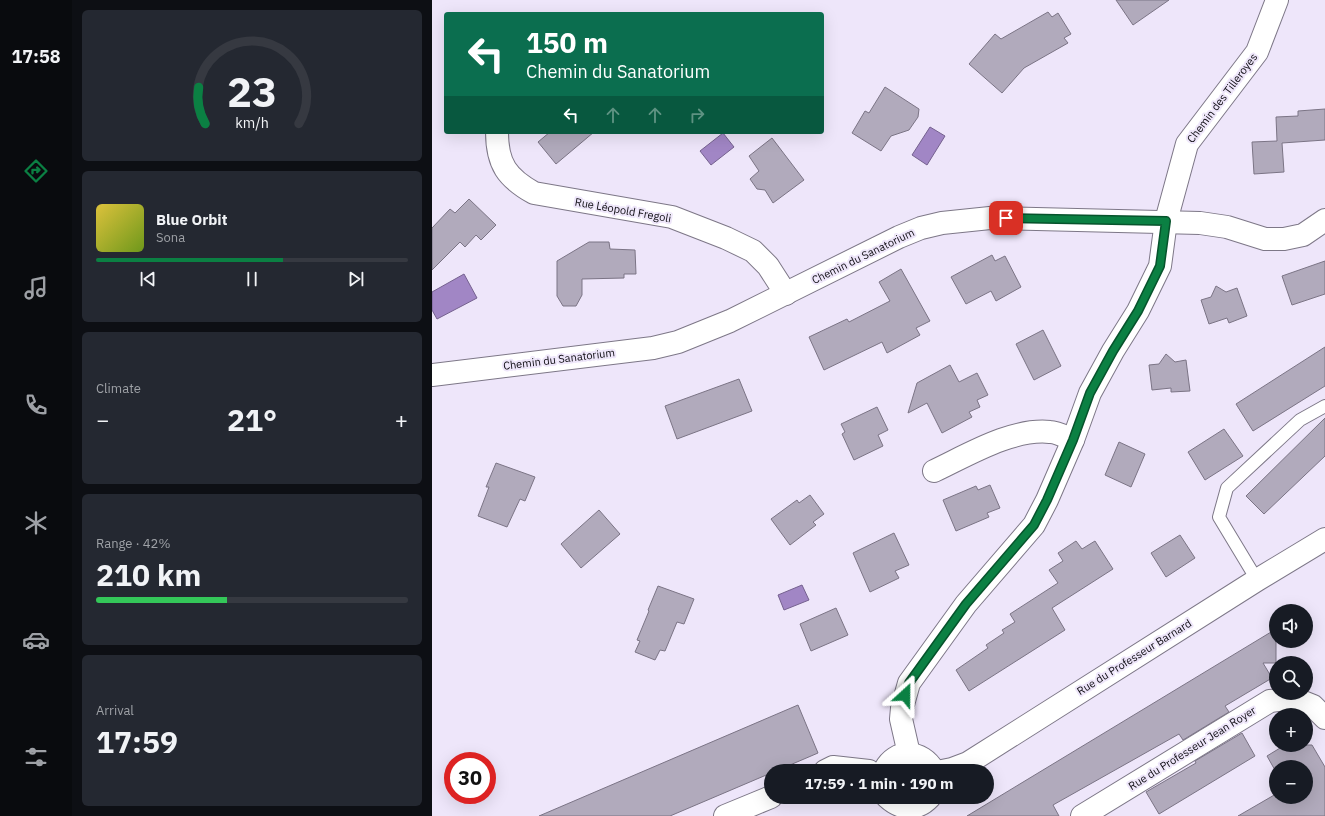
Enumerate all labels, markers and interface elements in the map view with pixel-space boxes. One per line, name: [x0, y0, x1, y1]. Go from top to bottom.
text: 150 m: [526, 24, 608, 61]
icon: left: [460, 28, 512, 80]
text: 17:58: [11, 45, 61, 68]
street label: Chemin des Tilleroyes: [1184, 50, 1260, 146]
text: Chemin du Sanatorium: [526, 60, 710, 83]
text: 23: [227, 63, 277, 117]
icon: left: [560, 104, 582, 126]
icon: ahead: [602, 104, 624, 126]
icon: ahead: [644, 104, 666, 126]
icon: right: [686, 104, 708, 126]
text: km/h: [235, 112, 269, 131]
icon: directions: [22, 157, 50, 185]
street label: Rue Léopold Fregoli: [574, 195, 672, 225]
pin: [989, 201, 1023, 235]
icon: arrive: [995, 207, 1017, 229]
text: Blue Orbit: [156, 210, 227, 229]
street label: Chemin du Sanatorium: [809, 225, 917, 287]
text: Sona: [156, 229, 185, 246]
icon: previous: [137, 268, 159, 290]
icon: pause: [241, 268, 263, 290]
icon: next: [345, 268, 367, 290]
icon: music: [22, 274, 50, 302]
street label: Chemin du Sanatorium: [502, 345, 616, 373]
text: Climate: [96, 380, 141, 397]
icon: phone: [22, 391, 50, 419]
text: 21°: [227, 400, 277, 439]
text: −: [96, 405, 109, 434]
text: +: [395, 405, 408, 434]
icon: climate: [22, 509, 50, 537]
text: Range · 42%: [96, 535, 170, 552]
text: 210 km: [96, 555, 201, 594]
map controls: [1269, 604, 1313, 804]
button: sound: [1269, 604, 1313, 648]
street label: Rue du Professeur Barnard: [1074, 616, 1194, 698]
icon: car: [22, 626, 50, 654]
button: search: [1269, 656, 1313, 700]
position arrow: [884, 674, 926, 716]
text: Arrival: [96, 702, 134, 719]
street label: Rue du Professeur Jean Royer: [1126, 703, 1258, 793]
button: +: [1269, 708, 1313, 752]
text: 17:59: [96, 722, 178, 761]
icon: filters: [22, 743, 50, 771]
speed limit sign: 30: [444, 752, 496, 804]
button: −: [1269, 760, 1313, 804]
text: 17:59 · 1 min · 190 m: [805, 774, 953, 793]

